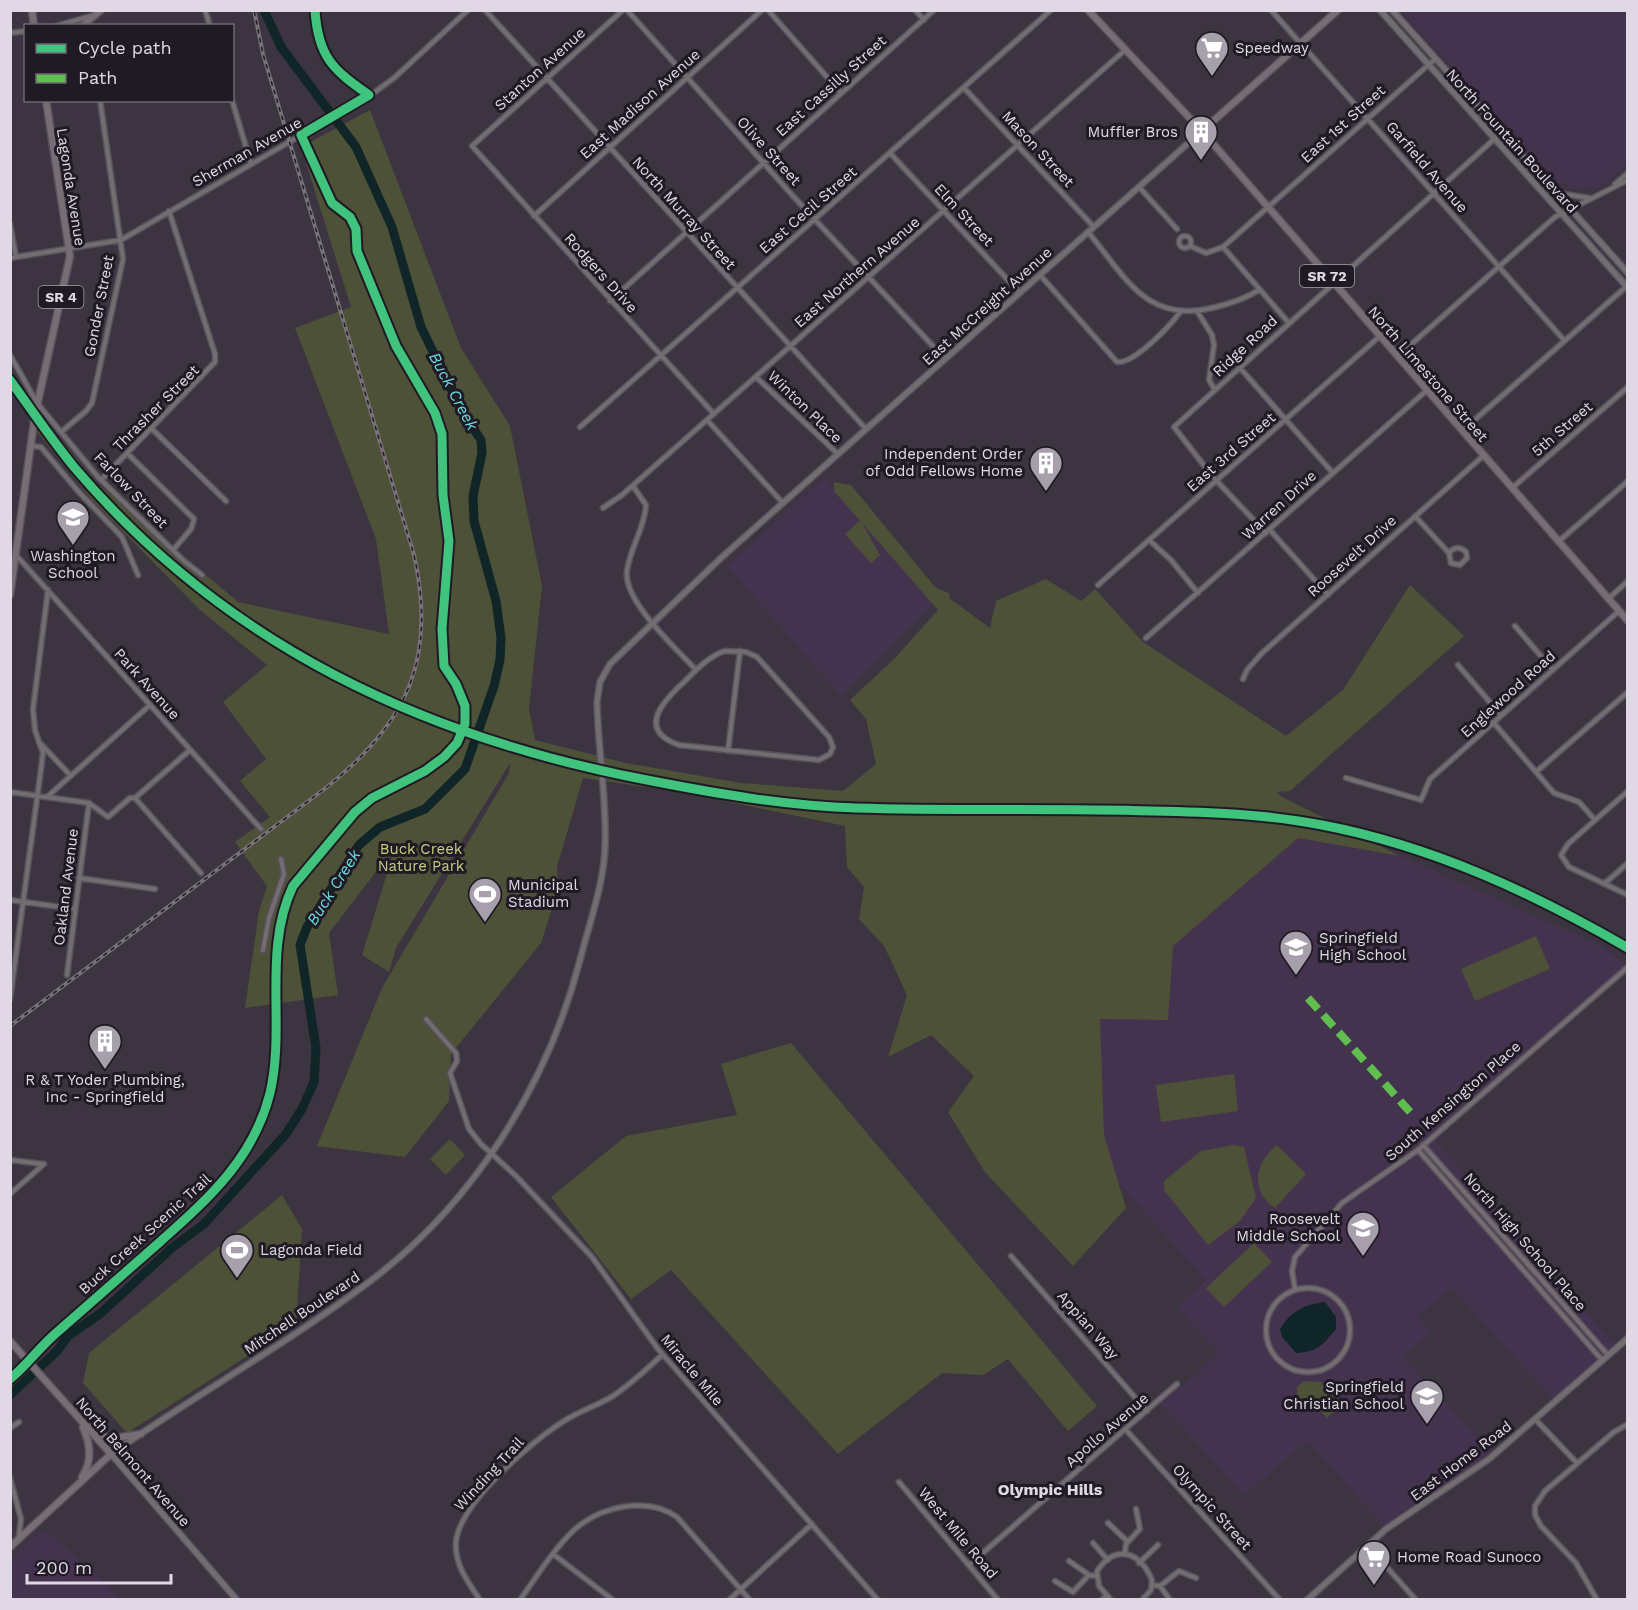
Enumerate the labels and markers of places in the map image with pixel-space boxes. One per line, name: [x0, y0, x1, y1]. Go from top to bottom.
supermarket icon: Speedway: [1194, 30, 1230, 77]
place label: Speedway: [1235, 39, 1309, 57]
building icon: Muffler Bros: [1183, 114, 1219, 161]
place label: Muffler Bros: [1088, 123, 1178, 141]
place label: Independent Order of Odd Fellows Home: [865, 445, 1023, 480]
building icon: Independent Order of Odd Fellows Home: [1028, 445, 1064, 492]
school or university icon: Washington School: [55, 499, 91, 546]
place label: Washington School: [30, 547, 116, 582]
sports icon: Municipal Stadium: [467, 876, 503, 923]
place label: Municipal Stadium: [508, 876, 579, 911]
school or university icon: Springfield High School: [1278, 929, 1314, 976]
place label: Springfield High School: [1319, 929, 1407, 964]
building icon: R & T Yoder Plumbing, Inc - Springfield: [87, 1023, 123, 1070]
place label: R & T Yoder Plumbing, Inc - Springfield: [25, 1071, 185, 1106]
place label: Roosevelt Middle School: [1236, 1210, 1341, 1245]
school or university icon: Roosevelt Middle School: [1345, 1210, 1381, 1257]
sports icon: Lagonda Field: [219, 1232, 255, 1279]
place label: Lagonda Field: [260, 1241, 362, 1259]
place label: Springfield Christian School: [1283, 1378, 1404, 1413]
school or university icon: Springfield Christian School: [1409, 1378, 1445, 1425]
supermarket icon: Home Road Sunoco: [1356, 1539, 1392, 1586]
place label: Home Road Sunoco: [1397, 1548, 1541, 1566]

